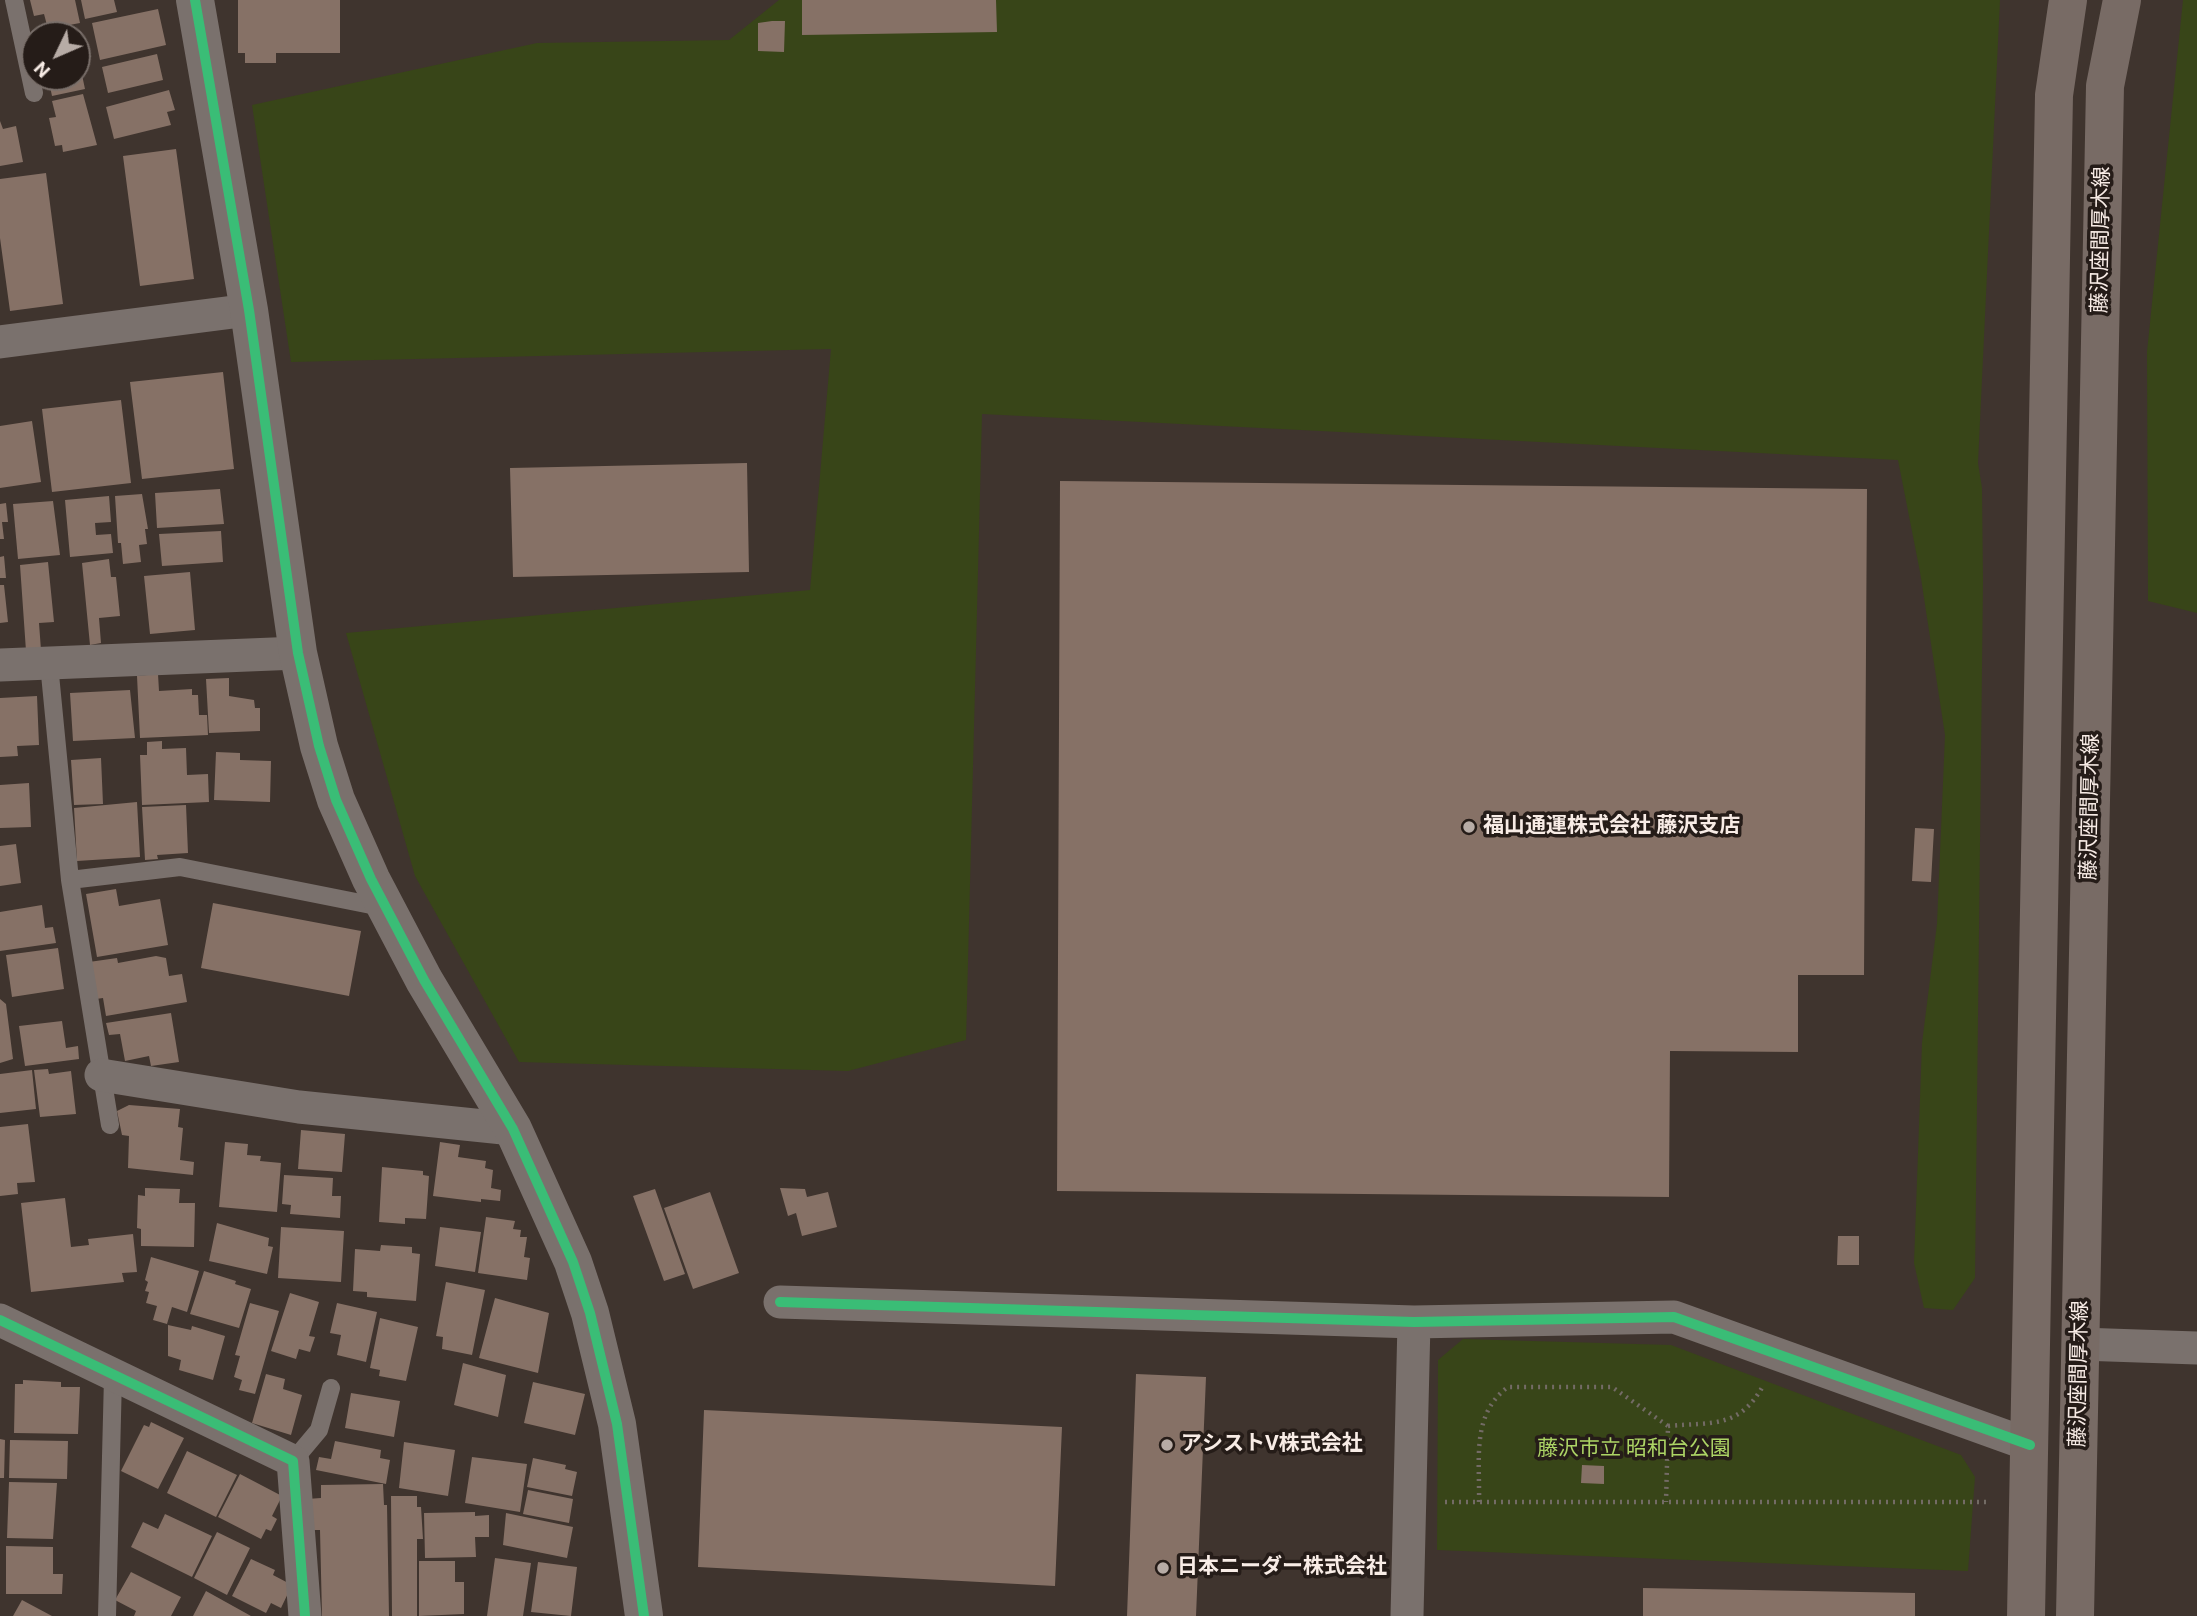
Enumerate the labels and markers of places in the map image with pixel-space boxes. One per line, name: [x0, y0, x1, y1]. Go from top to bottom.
place label: 福山通運株式会社 藤沢支店: [1483, 814, 1740, 840]
marker: 福山通運株式会社 藤沢支店: [1461, 819, 1477, 835]
place label: アシストV株式会社: [1181, 1432, 1363, 1458]
marker: アシストV株式会社: [1159, 1437, 1175, 1453]
place label: 日本ニーダー株式会社: [1177, 1555, 1387, 1581]
marker: 日本ニーダー株式会社: [1155, 1560, 1171, 1576]

